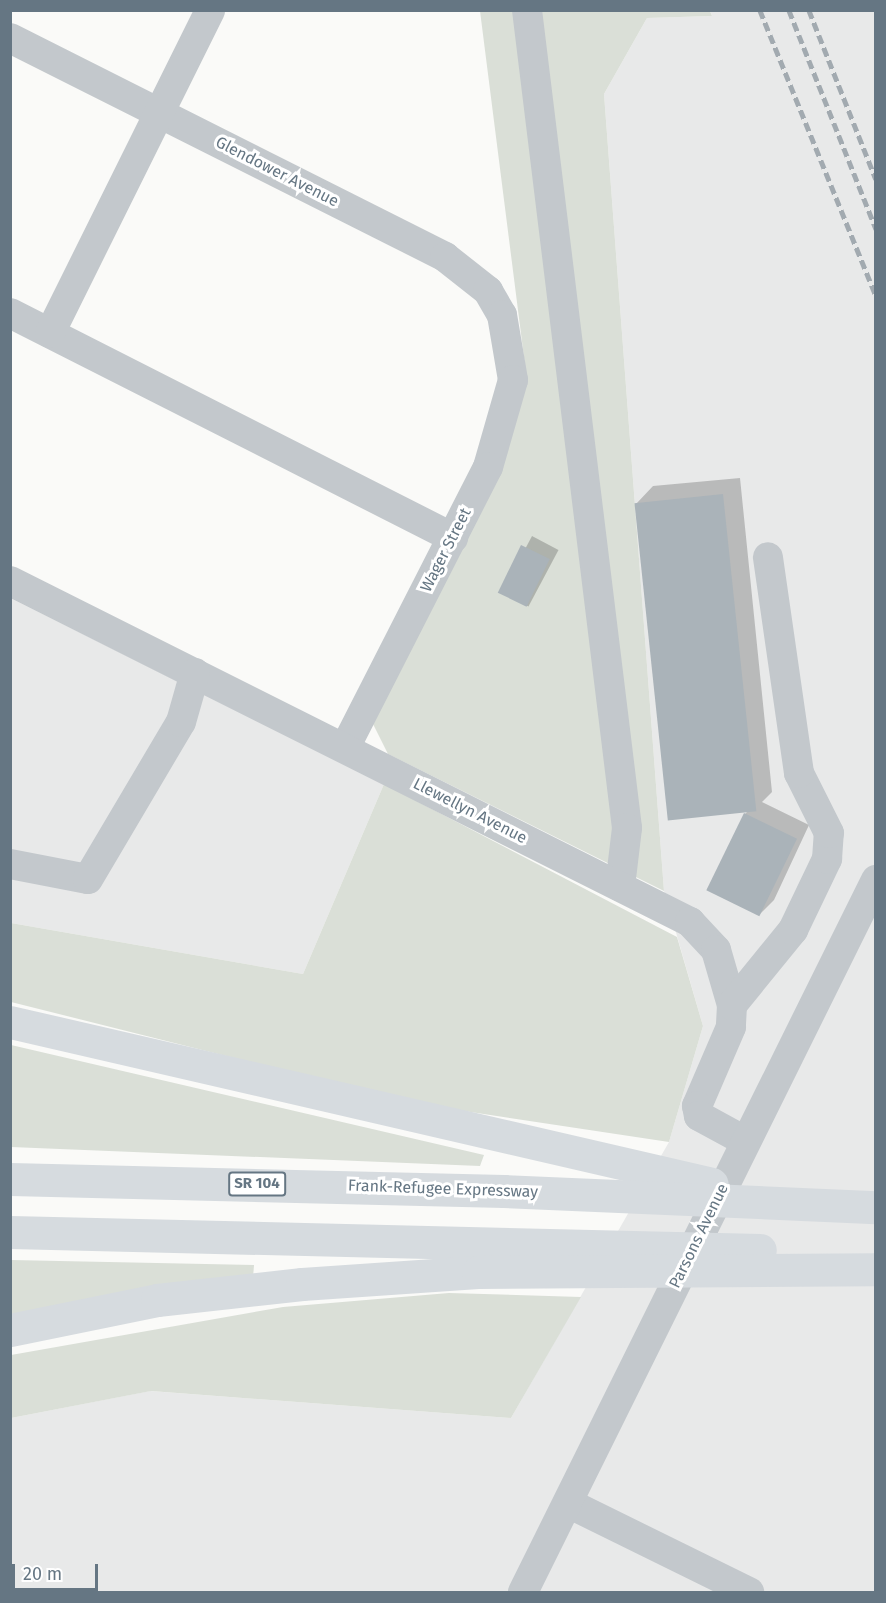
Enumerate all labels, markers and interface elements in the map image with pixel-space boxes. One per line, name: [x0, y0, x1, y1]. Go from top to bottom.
street label: Glendower Avenue: [212, 133, 342, 211]
street label: Wager Street: [417, 505, 475, 595]
street label: Llewellyn Avenue: [410, 774, 530, 848]
road number: SR 104: [227, 1172, 287, 1196]
street label: Frank-Refugee Expressway: [348, 1176, 538, 1202]
street label: Parsons Avenue: [665, 1181, 733, 1291]
scale bar: [15, 1552, 100, 1590]
text: 20 m: [23, 1563, 62, 1585]

